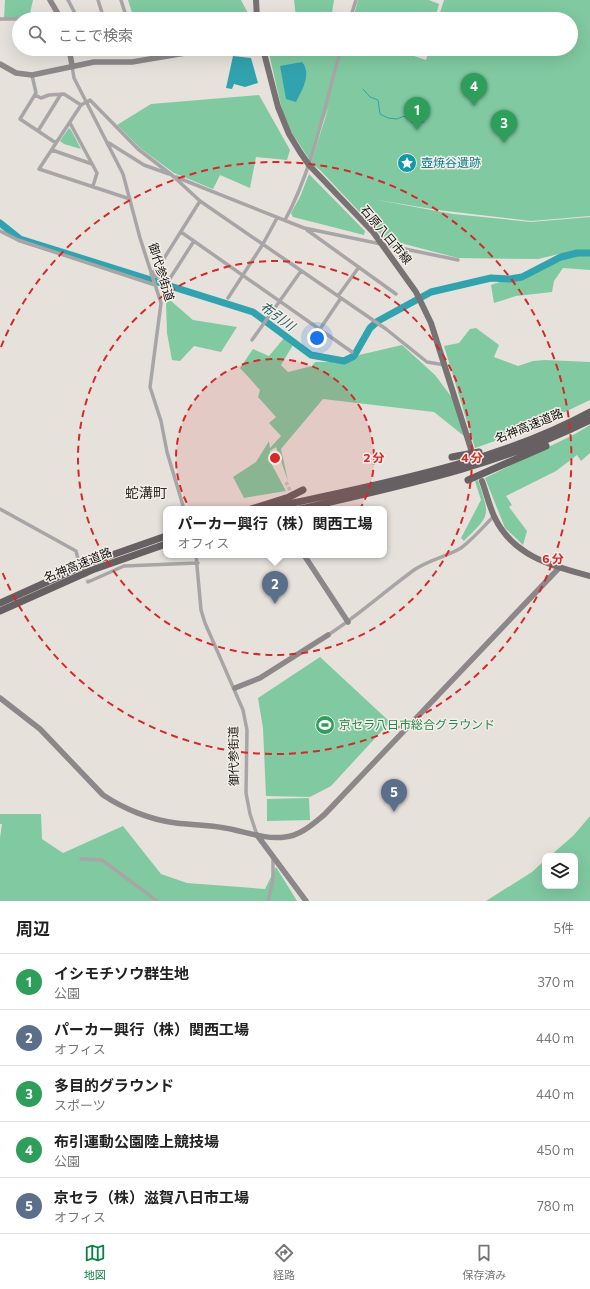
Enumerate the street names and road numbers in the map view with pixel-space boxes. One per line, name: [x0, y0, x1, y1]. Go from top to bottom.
street label: 石原八日市線: [358, 202, 415, 266]
street label: 御代参街道: [146, 241, 177, 302]
street label: 名神高速道路: [493, 405, 565, 445]
street label: 名神高速道路: [42, 544, 114, 584]
street label: 御代参街道: [225, 726, 241, 786]

